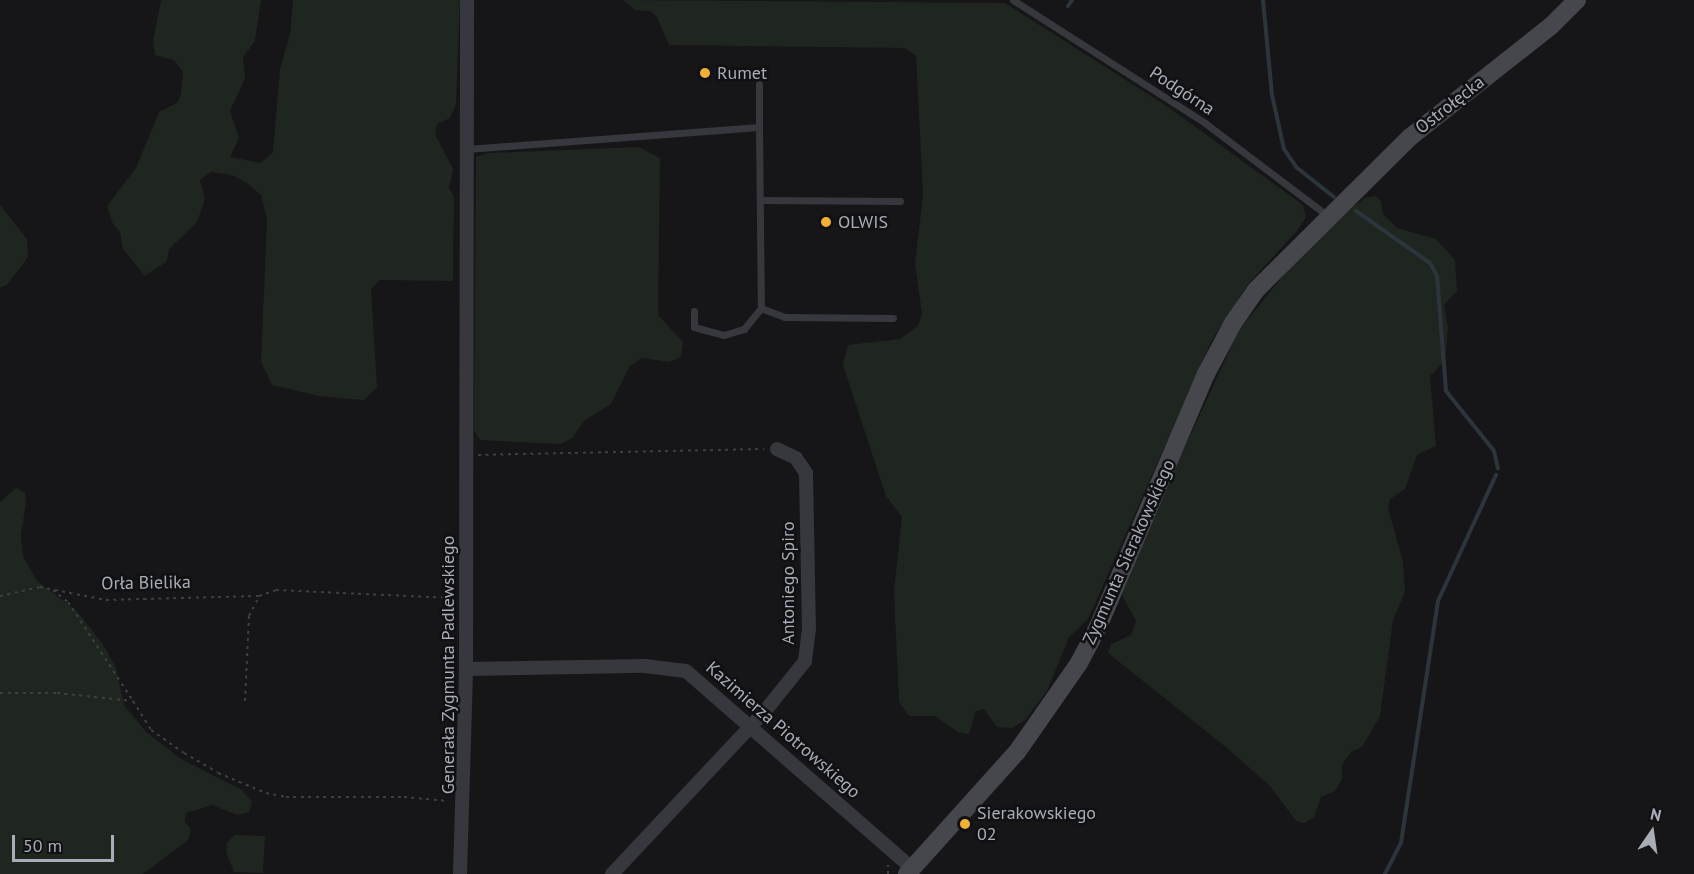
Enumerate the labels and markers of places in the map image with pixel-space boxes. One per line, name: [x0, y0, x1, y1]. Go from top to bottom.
place label: Rumet: [717, 62, 767, 84]
marker: Rumet: [698, 66, 712, 80]
place label: OLWIS: [838, 211, 888, 233]
marker: OLWIS: [819, 215, 833, 229]
place label: Sierakowskiego 02: [977, 803, 1096, 846]
marker: Sierakowskiego 02: [958, 817, 972, 831]

